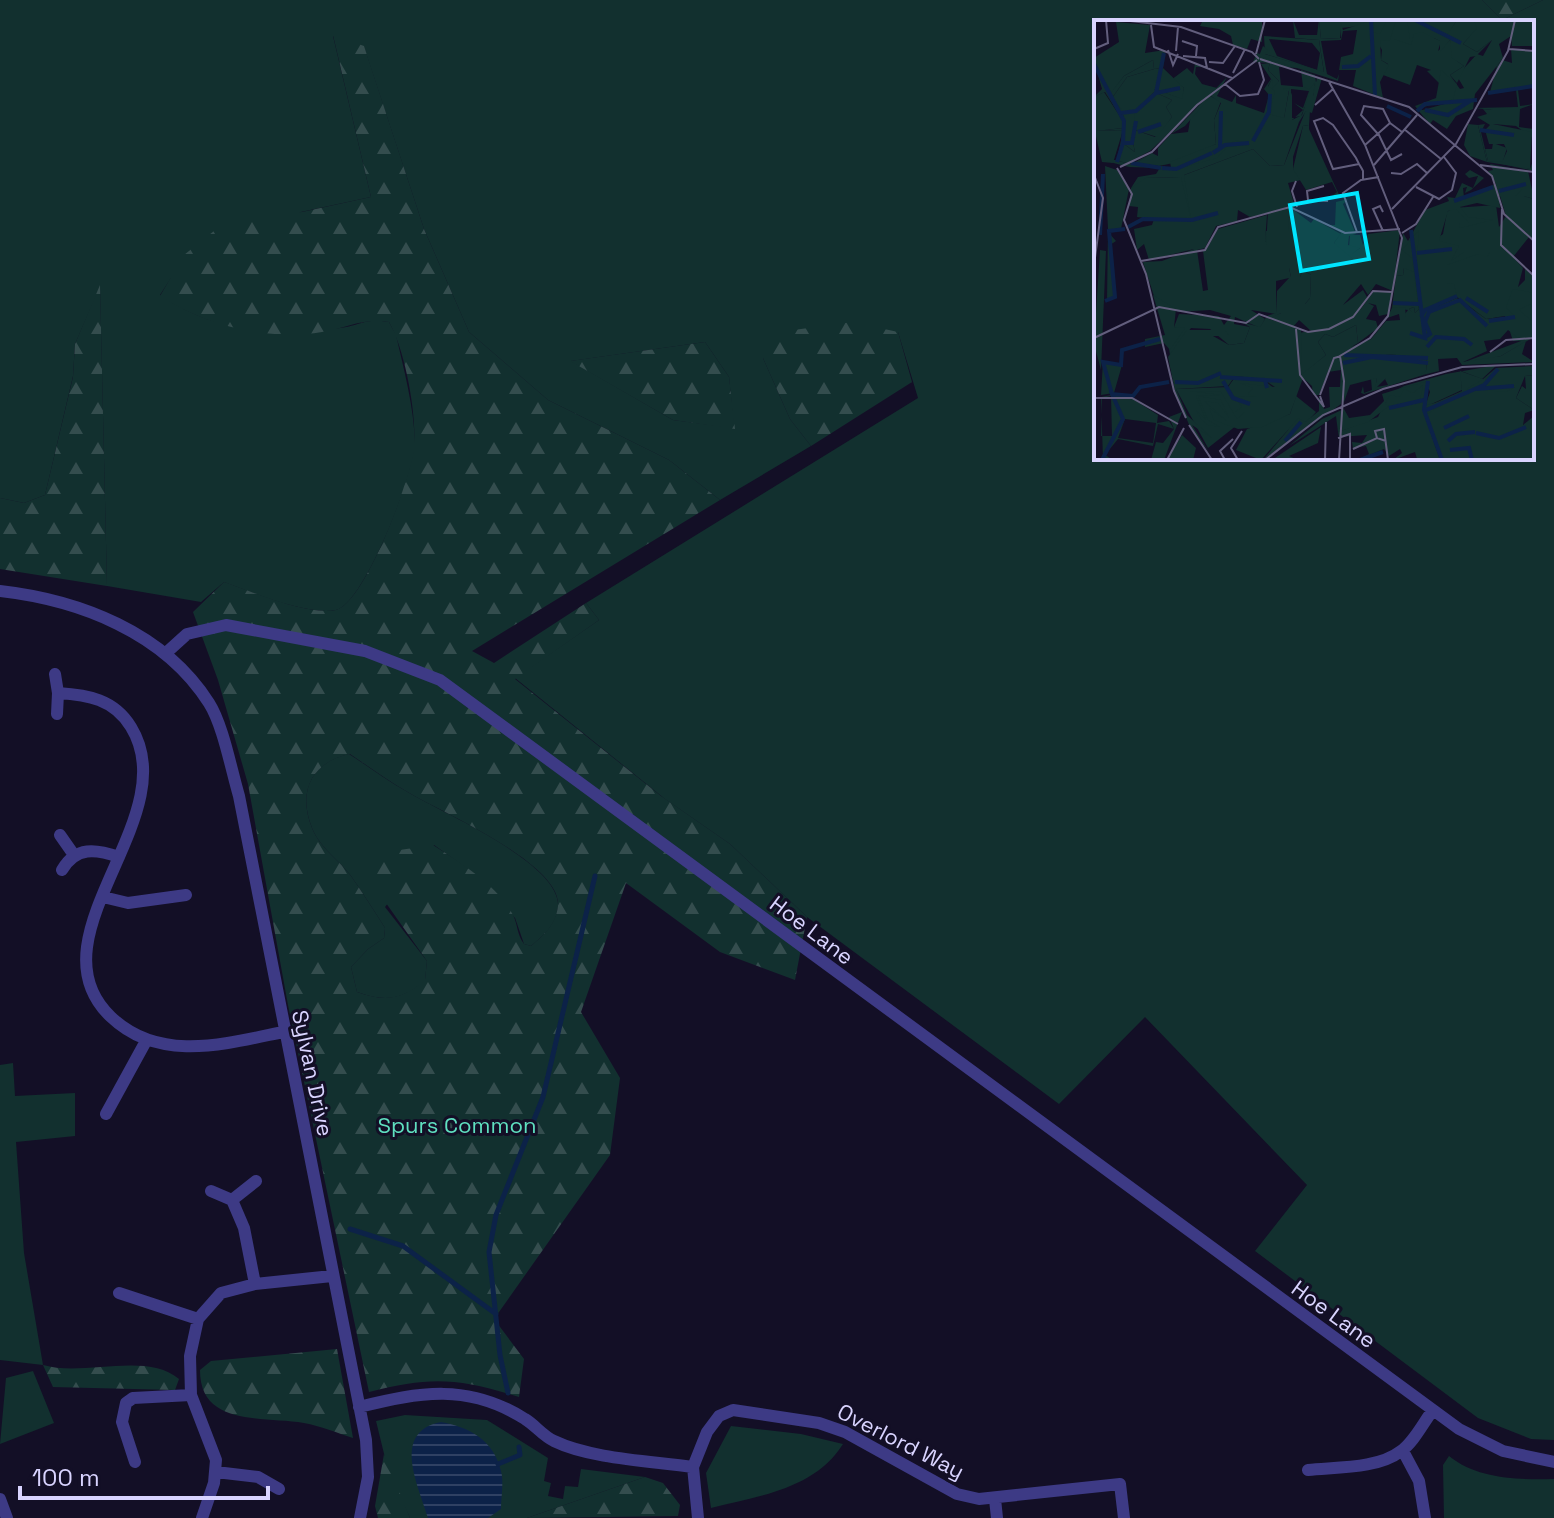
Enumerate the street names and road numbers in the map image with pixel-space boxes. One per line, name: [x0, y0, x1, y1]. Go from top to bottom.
street label: Hoe Lane: [764, 889, 860, 971]
street label: Sylvan Drive: [286, 1007, 340, 1139]
street label: Hoe Lane: [1286, 1274, 1382, 1354]
street label: Overlord Way: [833, 1397, 969, 1485]

